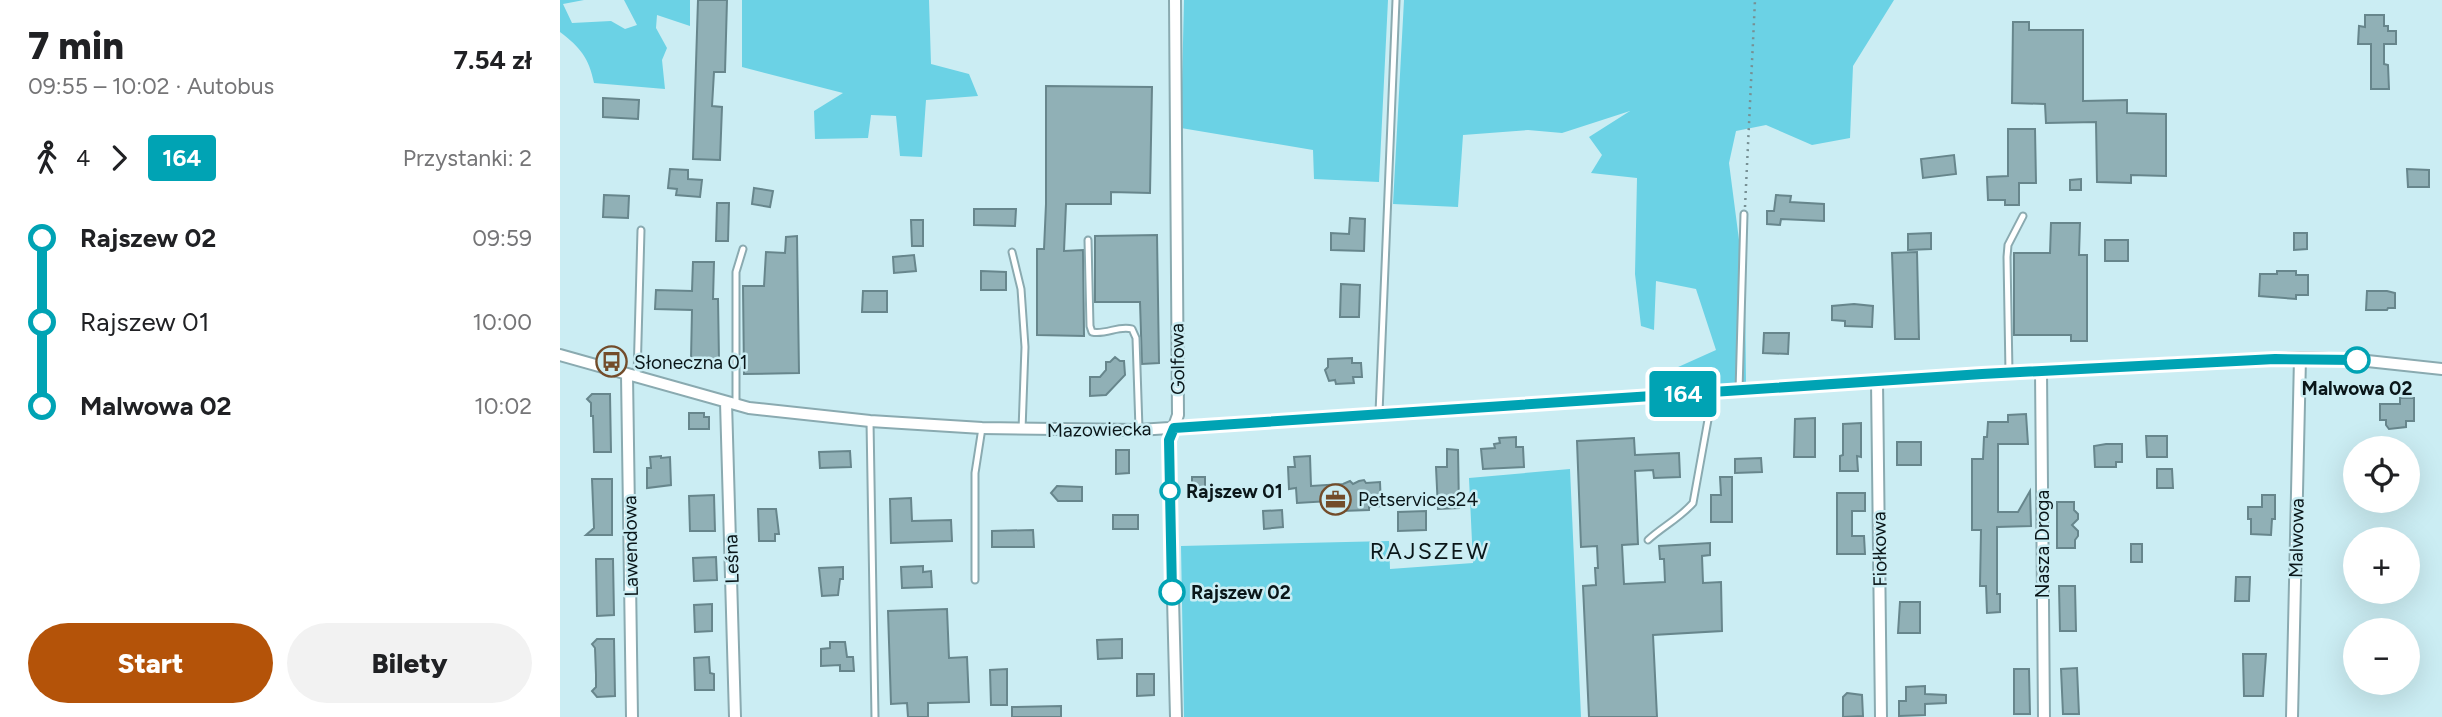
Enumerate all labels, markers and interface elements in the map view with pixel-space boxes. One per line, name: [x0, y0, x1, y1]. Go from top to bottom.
text: 7 min: [28, 23, 124, 69]
text: 7.54 zł: [454, 44, 532, 76]
text: 09:55 – 10:02 · Autobus: [28, 72, 274, 100]
icon: walk: [28, 139, 66, 177]
icon: forward: [100, 139, 138, 177]
text: 164: [162, 143, 202, 172]
text: 4: [76, 144, 90, 172]
text: Przystanki: 2: [403, 144, 532, 172]
text: Rajszew 02: [80, 222, 216, 254]
text: 09:59: [472, 224, 532, 252]
text: Rajszew 01: [80, 306, 209, 338]
text: 10:00: [472, 308, 532, 336]
street label: Golfowa: [1165, 323, 1190, 395]
bus stop icon: Słoneczna 01: [594, 345, 628, 379]
marker: Malwowa 02: [2344, 347, 2370, 373]
place label: Słoneczna 01: [634, 351, 748, 374]
line badge: 164: [1643, 371, 1723, 417]
place label: Malwowa 02: [2302, 377, 2412, 400]
text: 164: [1663, 379, 1703, 408]
text: Malwowa 02: [80, 390, 232, 422]
text: 10:02: [474, 392, 532, 420]
street label: Mazowiecka: [1047, 417, 1151, 442]
map controls: [2343, 436, 2420, 695]
button: locate: [2343, 436, 2420, 513]
place label: Rajszew 01: [1186, 480, 1283, 503]
marker: Rajszew 01: [1160, 481, 1180, 501]
office icon: Petservices24: [1318, 482, 1352, 516]
place label: Petservices24: [1358, 488, 1478, 511]
street label: Nasza Droga: [2031, 490, 2054, 598]
street label: Lawendowa: [618, 495, 643, 597]
street label: Malwowa: [2284, 498, 2309, 578]
street label: Fiołkowa: [1867, 511, 1892, 587]
button: +: [2343, 527, 2420, 604]
street label: Leśna: [719, 534, 744, 584]
district label: RAJSZEW: [1370, 537, 1490, 565]
marker: Rajszew 02: [1159, 579, 1185, 605]
place label: Rajszew 02: [1191, 581, 1291, 604]
button: −: [2343, 618, 2420, 695]
button: Start: [28, 623, 273, 703]
button: Bilety: [287, 623, 532, 703]

